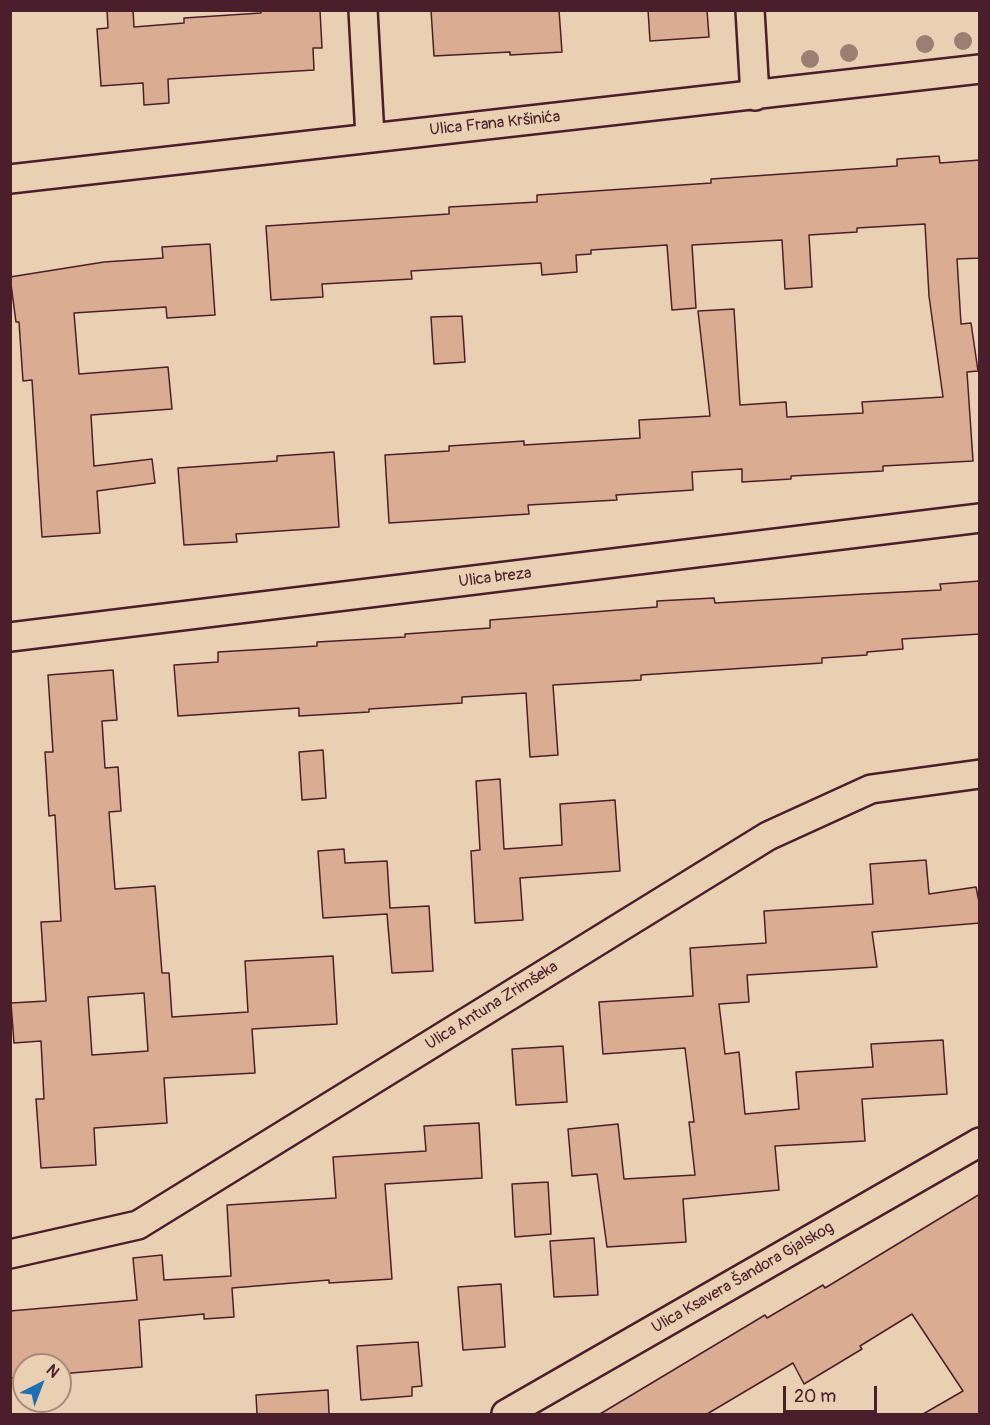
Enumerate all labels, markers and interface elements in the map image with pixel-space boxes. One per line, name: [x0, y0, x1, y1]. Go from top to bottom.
street label: Ulica Frana Kršinića: [429, 108, 561, 140]
street label: Ulica breza: [458, 564, 532, 592]
street label: Ulica Antuna Zrimšeka: [422, 957, 562, 1055]
street label: Ulica Ksavera Šandora Gjalskog: [649, 1218, 837, 1338]
north arrow: [12, 1353, 72, 1413]
text: N: [42, 1360, 63, 1382]
scale bar: [786, 1374, 880, 1412]
text: 20 m: [794, 1385, 836, 1408]

